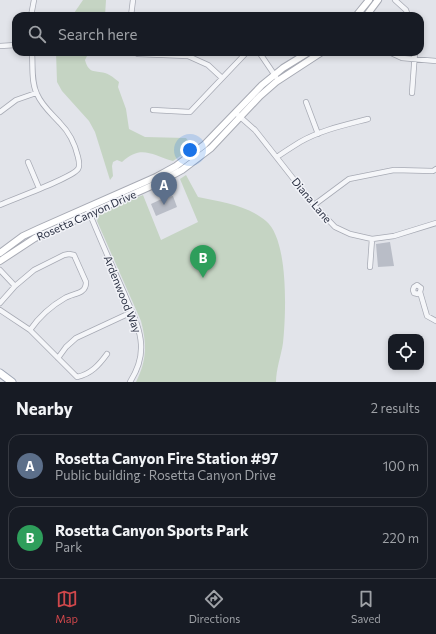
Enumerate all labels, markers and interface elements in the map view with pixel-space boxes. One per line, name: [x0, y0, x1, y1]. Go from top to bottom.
search box: [12, 12, 424, 56]
icon: search: [26, 23, 48, 45]
text: Search here: [58, 25, 137, 43]
your location: [180, 140, 200, 160]
pin: A: [151, 172, 177, 205]
street label: Diana Lane: [289, 175, 335, 225]
street label: Rosetta Canyon Drive: [34, 187, 138, 243]
pin: B: [190, 245, 216, 278]
street label: Ardenwood Way: [102, 253, 145, 335]
map controls: [388, 334, 424, 370]
button: locate: [388, 334, 424, 370]
text: Nearby: [16, 398, 73, 419]
text: 2 results: [371, 400, 420, 416]
text: Rosetta Canyon Fire Station #97: [55, 449, 279, 467]
text: A: [25, 458, 35, 474]
text: 100 m: [383, 458, 419, 474]
text: Public building · Rosetta Canyon Drive: [55, 467, 276, 483]
text: Rosetta Canyon Sports Park: [55, 521, 249, 539]
text: B: [26, 530, 34, 546]
text: 220 m: [382, 530, 419, 546]
text: Park: [55, 539, 82, 555]
tab: Map: [55, 588, 78, 625]
tab: Directions: [189, 588, 240, 625]
tab: Saved: [351, 588, 381, 625]

